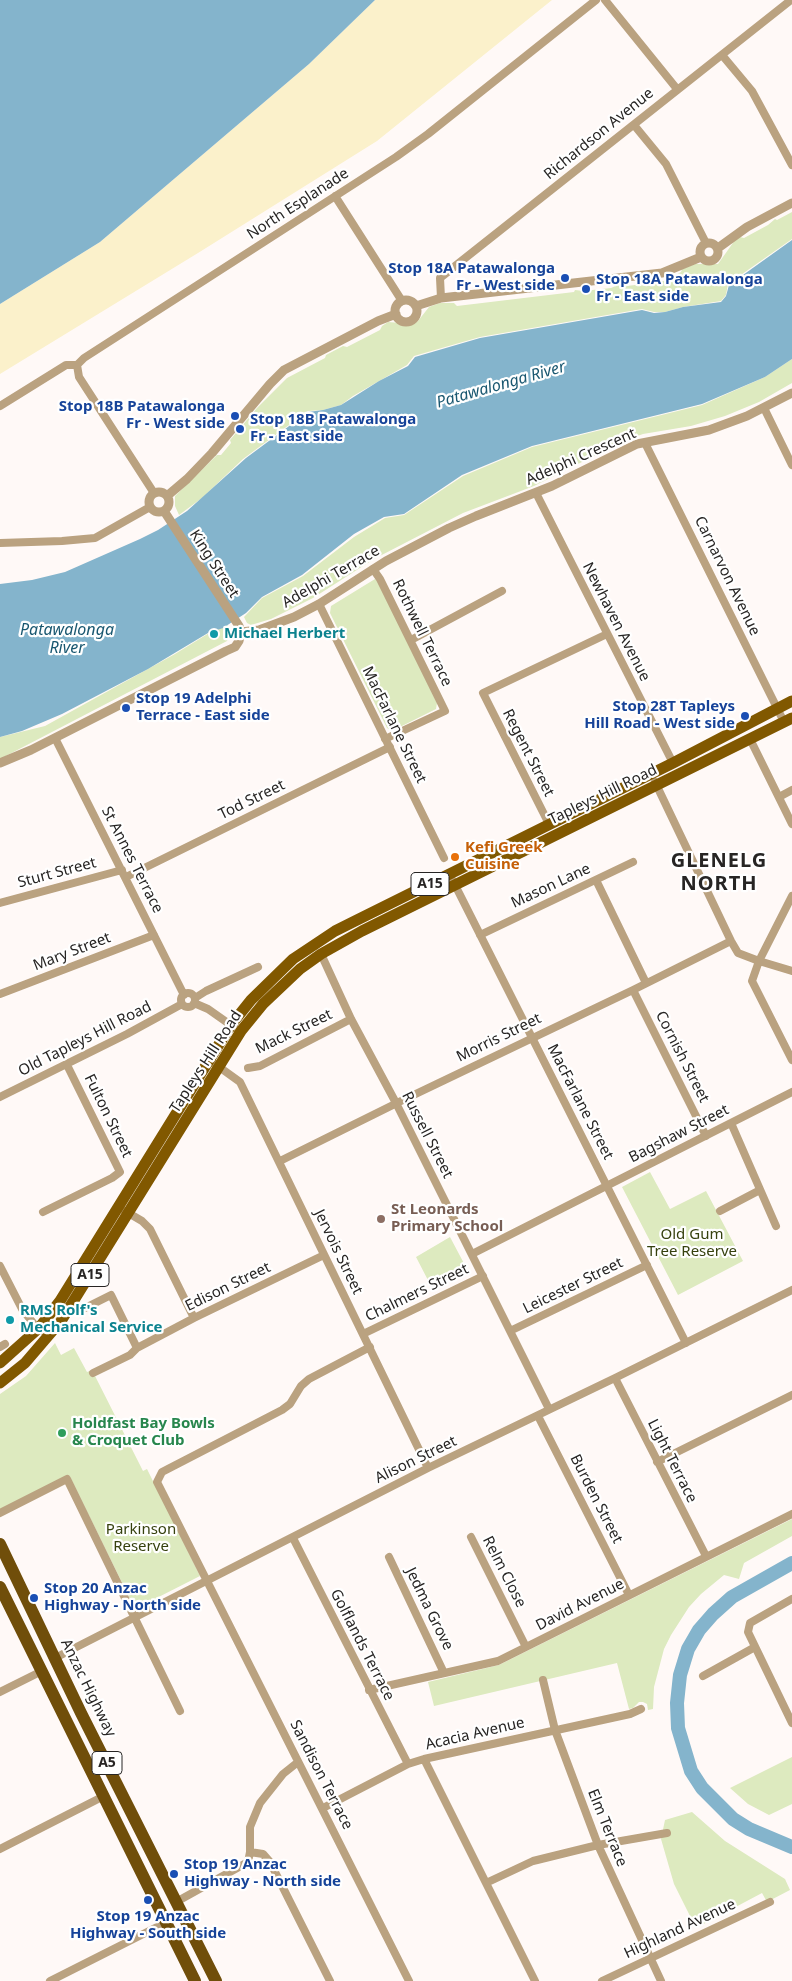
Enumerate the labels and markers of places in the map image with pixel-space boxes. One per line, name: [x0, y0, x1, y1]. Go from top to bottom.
place label: Stop 18A Patawalonga Fr - West side: [388, 260, 555, 295]
place label: Stop 18A Patawalonga Fr - East side: [596, 271, 763, 306]
marker: Stop 18A Patawalonga Fr - West side: [559, 272, 571, 284]
marker: Stop 18A Patawalonga Fr - East side: [580, 283, 592, 295]
place label: Stop 18B Patawalonga Fr - West side: [59, 398, 225, 433]
marker: Stop 18B Patawalonga Fr - West side: [229, 410, 241, 422]
place label: Stop 18B Patawalonga Fr - East side: [250, 411, 416, 446]
marker: Stop 18B Patawalonga Fr - East side: [234, 423, 246, 435]
place label: Michael Herbert: [224, 625, 345, 643]
marker: Michael Herbert: [208, 628, 220, 640]
place label: Stop 19 Adelphi Terrace - East side: [136, 690, 270, 725]
place label: Stop 28T Tapleys Hill Road - West side: [584, 698, 735, 733]
marker: Stop 19 Adelphi Terrace - East side: [120, 702, 132, 714]
marker: Stop 28T Tapleys Hill Road - West side: [739, 710, 751, 722]
place label: Kefi Greek Cuisine: [465, 839, 543, 874]
marker: Kefi Greek Cuisine: [449, 851, 461, 863]
place label: St Leonards Primary School: [391, 1201, 503, 1236]
marker: St Leonards Primary School: [375, 1213, 387, 1225]
place label: RMS Rolf's Mechanical Service: [20, 1302, 163, 1337]
marker: RMS Rolf's Mechanical Service: [4, 1314, 16, 1326]
place label: Holdfast Bay Bowls & Croquet Club: [72, 1415, 215, 1450]
marker: Holdfast Bay Bowls & Croquet Club: [56, 1427, 68, 1439]
place label: Stop 20 Anzac Highway - North side: [44, 1580, 201, 1615]
marker: Stop 20 Anzac Highway - North side: [28, 1592, 40, 1604]
place label: Stop 19 Anzac Highway - North side: [184, 1856, 341, 1891]
marker: Stop 19 Anzac Highway - North side: [168, 1868, 180, 1880]
marker: Stop 19 Anzac Highway - South side: [142, 1894, 154, 1906]
place label: Stop 19 Anzac Highway - South side: [70, 1908, 226, 1943]

